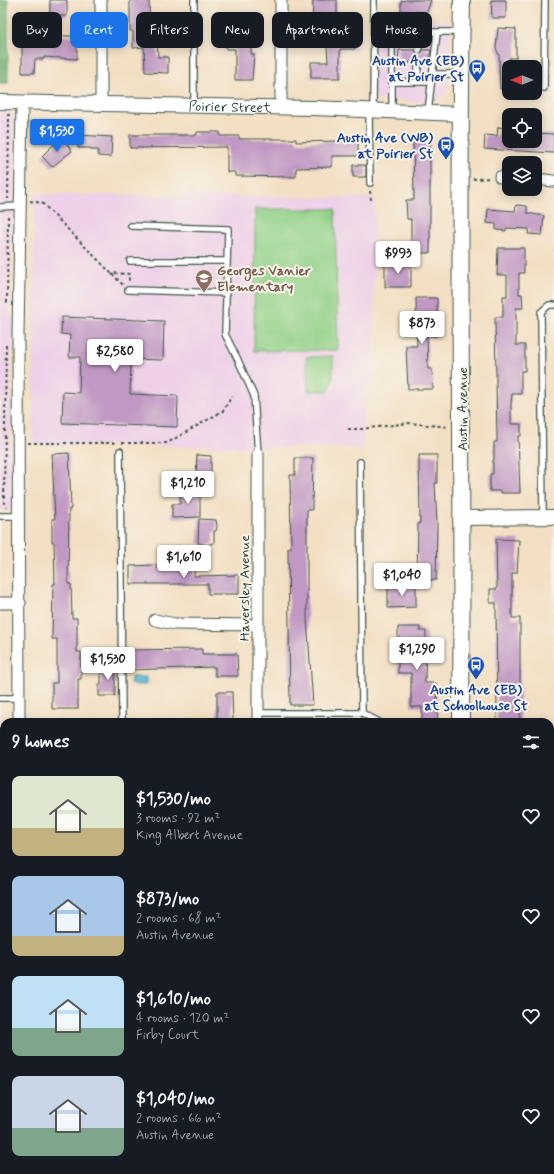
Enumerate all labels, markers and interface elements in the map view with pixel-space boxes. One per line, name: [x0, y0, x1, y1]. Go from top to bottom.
chip: Buy: [12, 12, 62, 48]
chip: Rent: [70, 12, 128, 48]
chip: Filters: [136, 12, 203, 48]
chip: New: [211, 12, 264, 48]
chip: Apartment: [272, 12, 363, 48]
chip: House: [371, 12, 432, 48]
place label: Austin Ave (EB) at Poirier St: [372, 52, 464, 86]
bus stop icon: Austin Ave (EB) at Poirier St: [467, 58, 487, 83]
north arrow: [502, 60, 542, 100]
map controls: [502, 60, 542, 196]
street label: Poirier Street: [188, 98, 272, 117]
button: locate: [502, 108, 542, 148]
pin: $1,530: [24, 119, 90, 153]
text: $1,530: [39, 123, 75, 140]
place label: Austin Ave (WB) at Poirier St: [337, 129, 433, 163]
bus stop icon: Austin Ave (WB) at Poirier St: [436, 135, 456, 160]
button: layers: [502, 156, 542, 196]
pin: $993: [374, 241, 422, 275]
text: $993: [384, 245, 412, 262]
place label: Georges Vanier Elementary: [217, 262, 311, 296]
school or university icon: Georges Vanier Elementary: [194, 268, 214, 293]
pin: $873: [398, 311, 446, 345]
text: $873: [409, 315, 435, 332]
pin: $2,580: [82, 339, 148, 373]
text: $2,580: [96, 343, 134, 360]
street label: Austin Avenue: [454, 367, 472, 451]
pin: $1,210: [155, 471, 221, 505]
text: $1,210: [170, 475, 206, 492]
street label: Haversley Avenue: [236, 535, 254, 641]
pin: $1,610: [151, 545, 217, 579]
text: $1,610: [166, 549, 202, 566]
pin: $1,040: [369, 563, 435, 597]
text: $1,040: [383, 567, 421, 584]
pin: $1,290: [384, 637, 450, 671]
text: $1,290: [398, 641, 436, 658]
pin: $1,530: [75, 647, 141, 681]
text: $1,530: [90, 651, 126, 668]
bus stop icon: Austin Ave (EB) at Schoolhouse St: [466, 655, 486, 680]
place label: Austin Ave (EB) at Schoolhouse St: [424, 681, 528, 715]
text: 9 homes: [12, 731, 69, 753]
icon: filters: [520, 731, 542, 753]
text: $1,530/mo: [136, 788, 211, 810]
icon: home: [44, 792, 92, 840]
icon: heart: [520, 805, 542, 827]
text: 3 rooms · 92 m²: [136, 810, 220, 827]
text: King Albert Avenue: [136, 827, 243, 844]
text: $873/mo: [136, 888, 199, 910]
icon: home: [44, 892, 92, 940]
icon: heart: [520, 905, 542, 927]
text: 2 rooms · 68 m²: [136, 910, 221, 927]
text: Austin Avenue: [136, 927, 214, 944]
text: $1,610/mo: [136, 988, 211, 1010]
icon: home: [44, 992, 92, 1040]
icon: heart: [520, 1005, 542, 1027]
text: 4 rooms · 120 m²: [136, 1010, 229, 1027]
text: Firby Court: [136, 1027, 200, 1044]
text: $1,040/mo: [136, 1088, 215, 1110]
icon: home: [44, 1092, 92, 1140]
icon: heart: [520, 1105, 542, 1127]
text: 2 rooms · 66 m²: [136, 1110, 221, 1127]
text: Austin Avenue: [136, 1127, 214, 1144]

